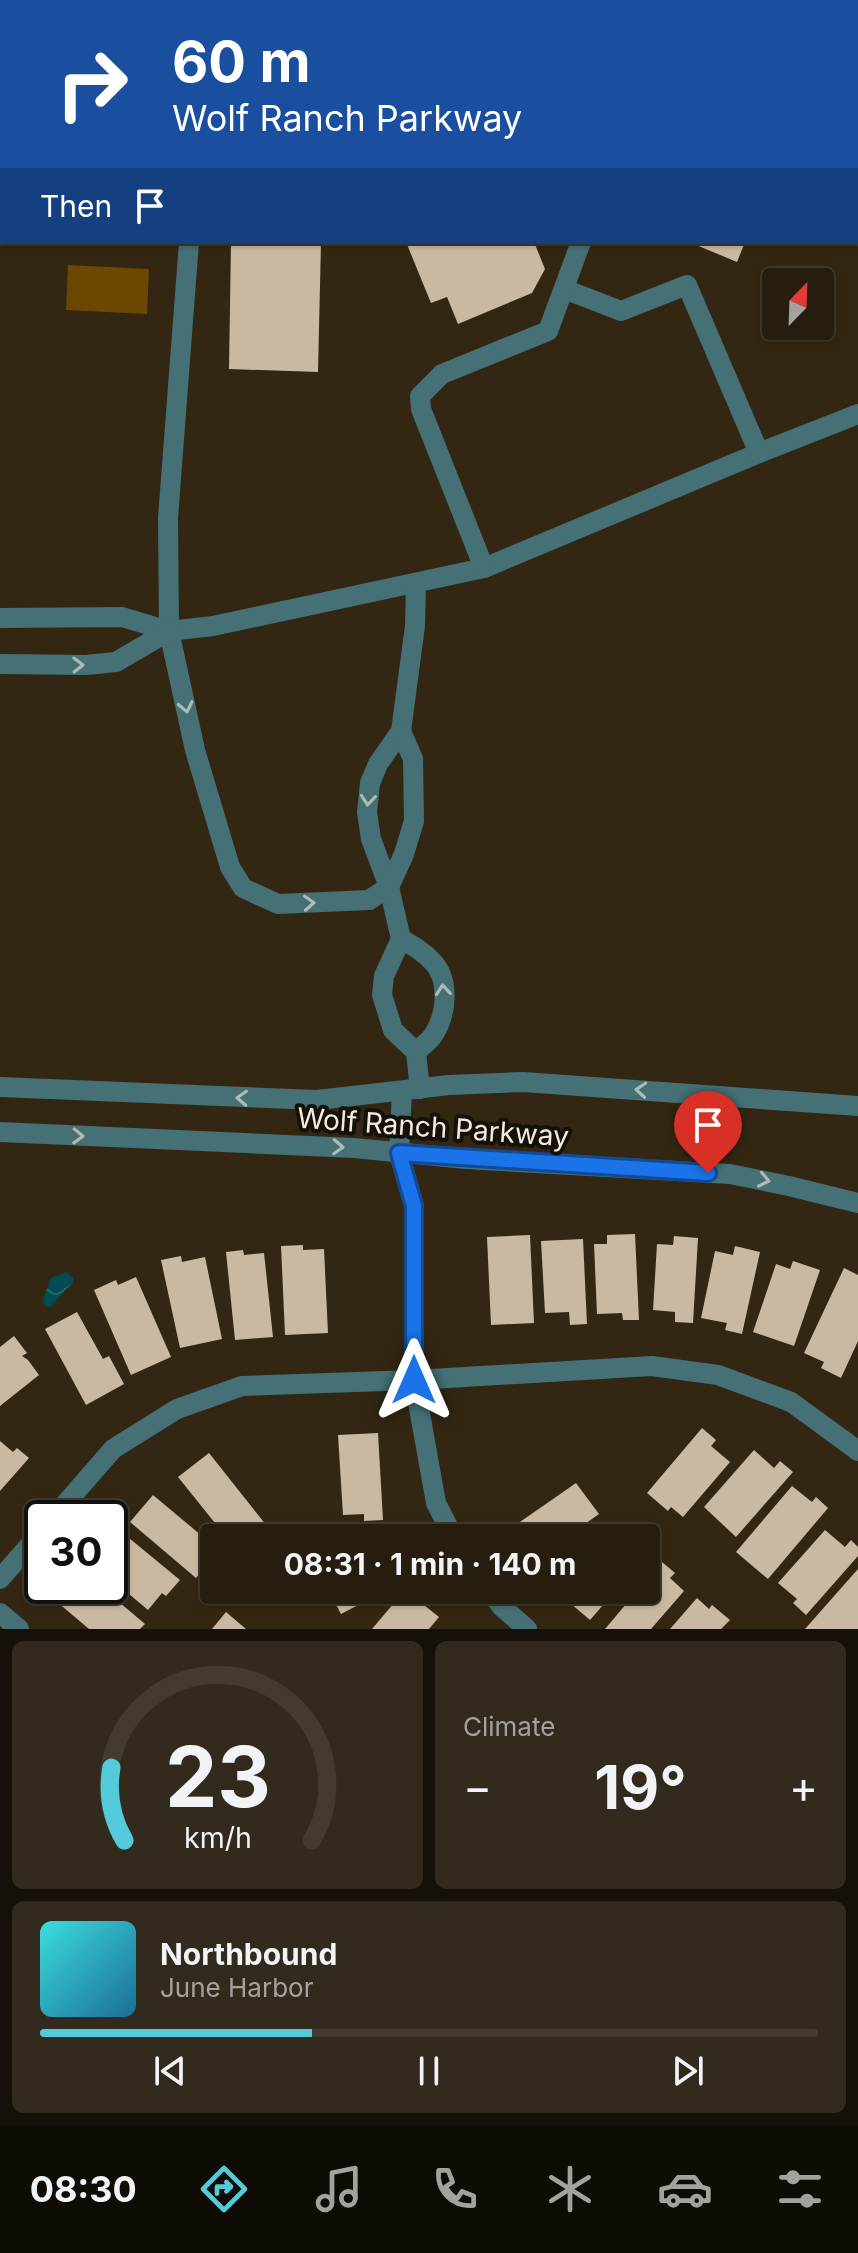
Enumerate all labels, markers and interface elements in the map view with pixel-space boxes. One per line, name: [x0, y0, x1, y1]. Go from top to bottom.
text: 60 m: [172, 28, 311, 96]
icon: right: [40, 32, 144, 136]
text: Wolf Ranch Parkway: [172, 96, 522, 140]
icon: arrive: [128, 184, 172, 228]
text: Then: [40, 188, 112, 224]
north arrow: [762, 268, 834, 340]
map controls: [762, 268, 834, 340]
one-way arrow: [72, 656, 85, 673]
one-way arrow: [177, 700, 194, 713]
one-way arrow: [360, 794, 377, 807]
one-way arrow: [303, 894, 316, 911]
one-way arrow: [434, 984, 451, 997]
one-way arrow: [634, 1082, 647, 1099]
one-way arrow: [235, 1090, 248, 1107]
pin: [674, 1091, 742, 1173]
street label: Wolf Ranch Parkway: [296, 1101, 570, 1153]
icon: arrive: [686, 1103, 730, 1147]
one-way arrow: [72, 1127, 85, 1144]
one-way arrow: [332, 1139, 345, 1156]
one-way arrow: [757, 1171, 770, 1188]
position arrow: [372, 1338, 456, 1422]
speed limit sign: 30: [24, 1500, 128, 1604]
text: 08:31 · 1 min · 140 m: [284, 1546, 576, 1582]
text: Climate: [463, 1711, 555, 1742]
text: 23: [164, 1726, 271, 1827]
text: 19°: [594, 1751, 687, 1823]
text: −: [463, 1760, 492, 1814]
text: +: [789, 1760, 818, 1814]
text: km/h: [184, 1820, 251, 1855]
text: Northbound: [160, 1936, 337, 1972]
text: June Harbor: [160, 1972, 313, 2003]
icon: previous: [148, 2049, 192, 2093]
icon: pause: [407, 2049, 451, 2093]
icon: next: [666, 2049, 710, 2093]
icon: directions: [196, 2161, 252, 2217]
icon: music: [311, 2161, 367, 2217]
icon: phone: [427, 2161, 483, 2217]
icon: climate: [542, 2161, 598, 2217]
icon: car: [657, 2161, 713, 2217]
icon: filters: [772, 2161, 828, 2217]
text: 08:30: [30, 2167, 137, 2211]

